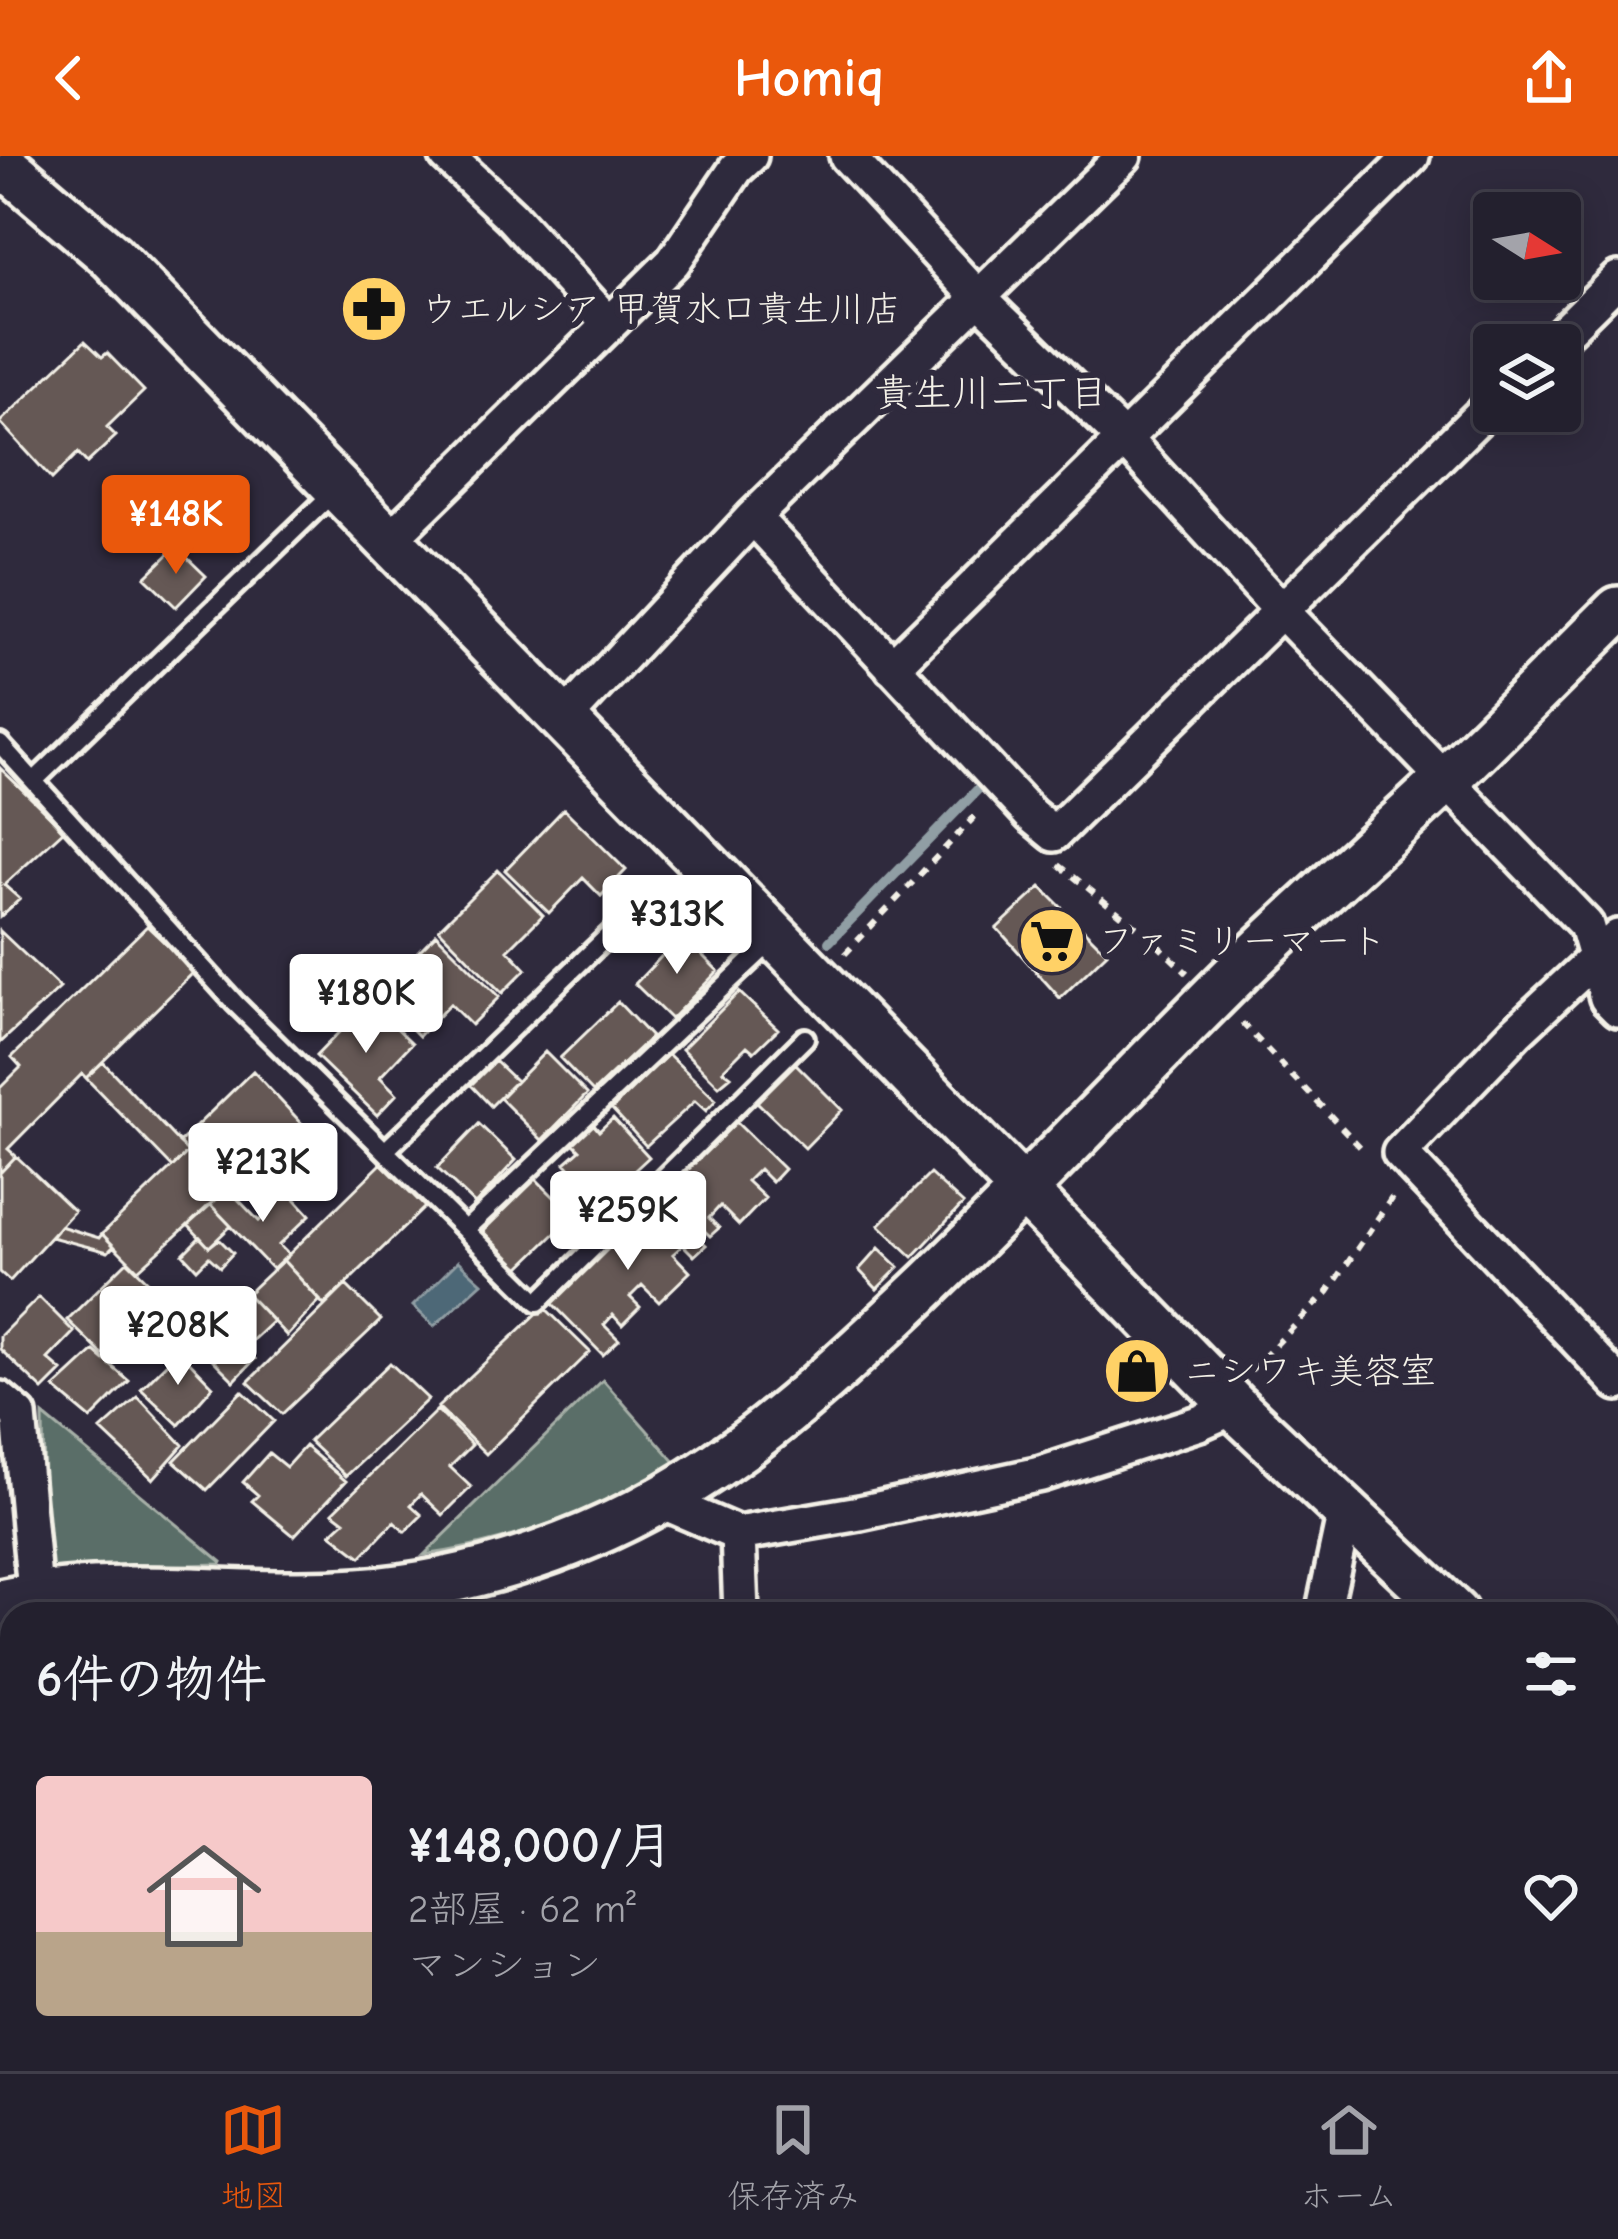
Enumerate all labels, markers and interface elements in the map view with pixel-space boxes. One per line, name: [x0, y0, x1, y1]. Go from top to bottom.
icon: back: [36, 45, 102, 111]
icon: share: [1516, 45, 1582, 111]
text: Homiq: [734, 47, 884, 110]
north arrow: [1473, 192, 1581, 300]
map controls: [1473, 192, 1581, 432]
pharmacy icon: ウエルシア 甲賀水口貴生川店: [339, 274, 409, 344]
place label: ウエルシア 甲賀水口貴生川店: [421, 289, 901, 330]
button: layers: [1473, 324, 1581, 432]
district label: 貴生川二丁目: [874, 371, 1108, 416]
pin: ¥148K: [92, 475, 260, 577]
text: ¥148K: [129, 491, 223, 536]
pin: ¥313K: [593, 875, 761, 977]
text: ¥313K: [630, 891, 724, 936]
supermarket icon: ファミリーマート: [1017, 906, 1087, 976]
place label: ファミリーマート: [1098, 921, 1387, 962]
pin: ¥180K: [282, 954, 450, 1056]
text: ¥180K: [317, 970, 415, 1015]
pin: ¥213K: [179, 1123, 347, 1225]
text: ¥213K: [215, 1139, 311, 1184]
pin: ¥259K: [544, 1171, 712, 1273]
text: ¥259K: [577, 1187, 679, 1232]
pin: ¥208K: [94, 1286, 262, 1388]
text: ¥208K: [127, 1302, 229, 1347]
shop icon: ニシワキ美容室: [1102, 1336, 1172, 1406]
place label: ニシワキ美容室: [1184, 1351, 1436, 1392]
icon: filters: [1518, 1641, 1584, 1707]
text: 6件の物件: [36, 1650, 267, 1709]
text: ¥148,000/月: [408, 1816, 673, 1875]
icon: home: [132, 1824, 276, 1968]
icon: heart: [1518, 1863, 1584, 1929]
text: 2部屋 · 62 m²: [408, 1887, 636, 1932]
text: マンション: [408, 1943, 601, 1988]
tab: 地図: [220, 2097, 286, 2217]
tab: 保存済み: [727, 2097, 859, 2217]
tab: ホーム: [1300, 2097, 1398, 2217]

